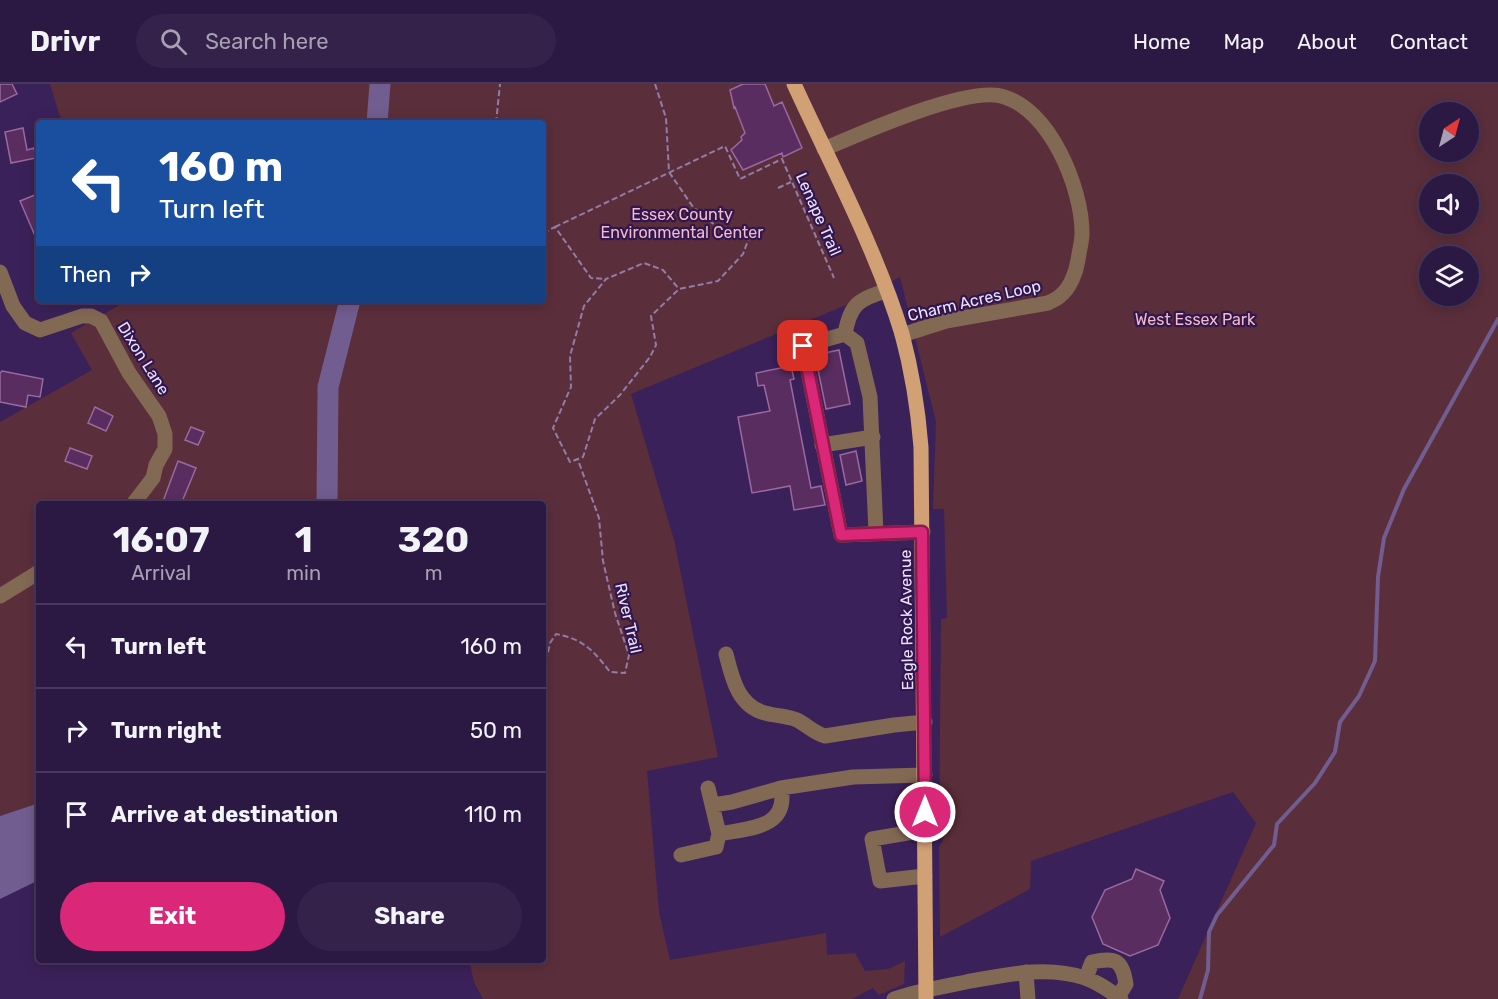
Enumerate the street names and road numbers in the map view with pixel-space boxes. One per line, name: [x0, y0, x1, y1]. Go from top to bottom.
street label: Lenape Trail: [792, 170, 845, 259]
street label: Charm Acres Loop: [906, 276, 1043, 325]
street label: Dixon Lane: [114, 318, 174, 398]
street label: Eagle Rock Avenue: [896, 549, 917, 691]
street label: River Trail: [611, 581, 646, 655]

